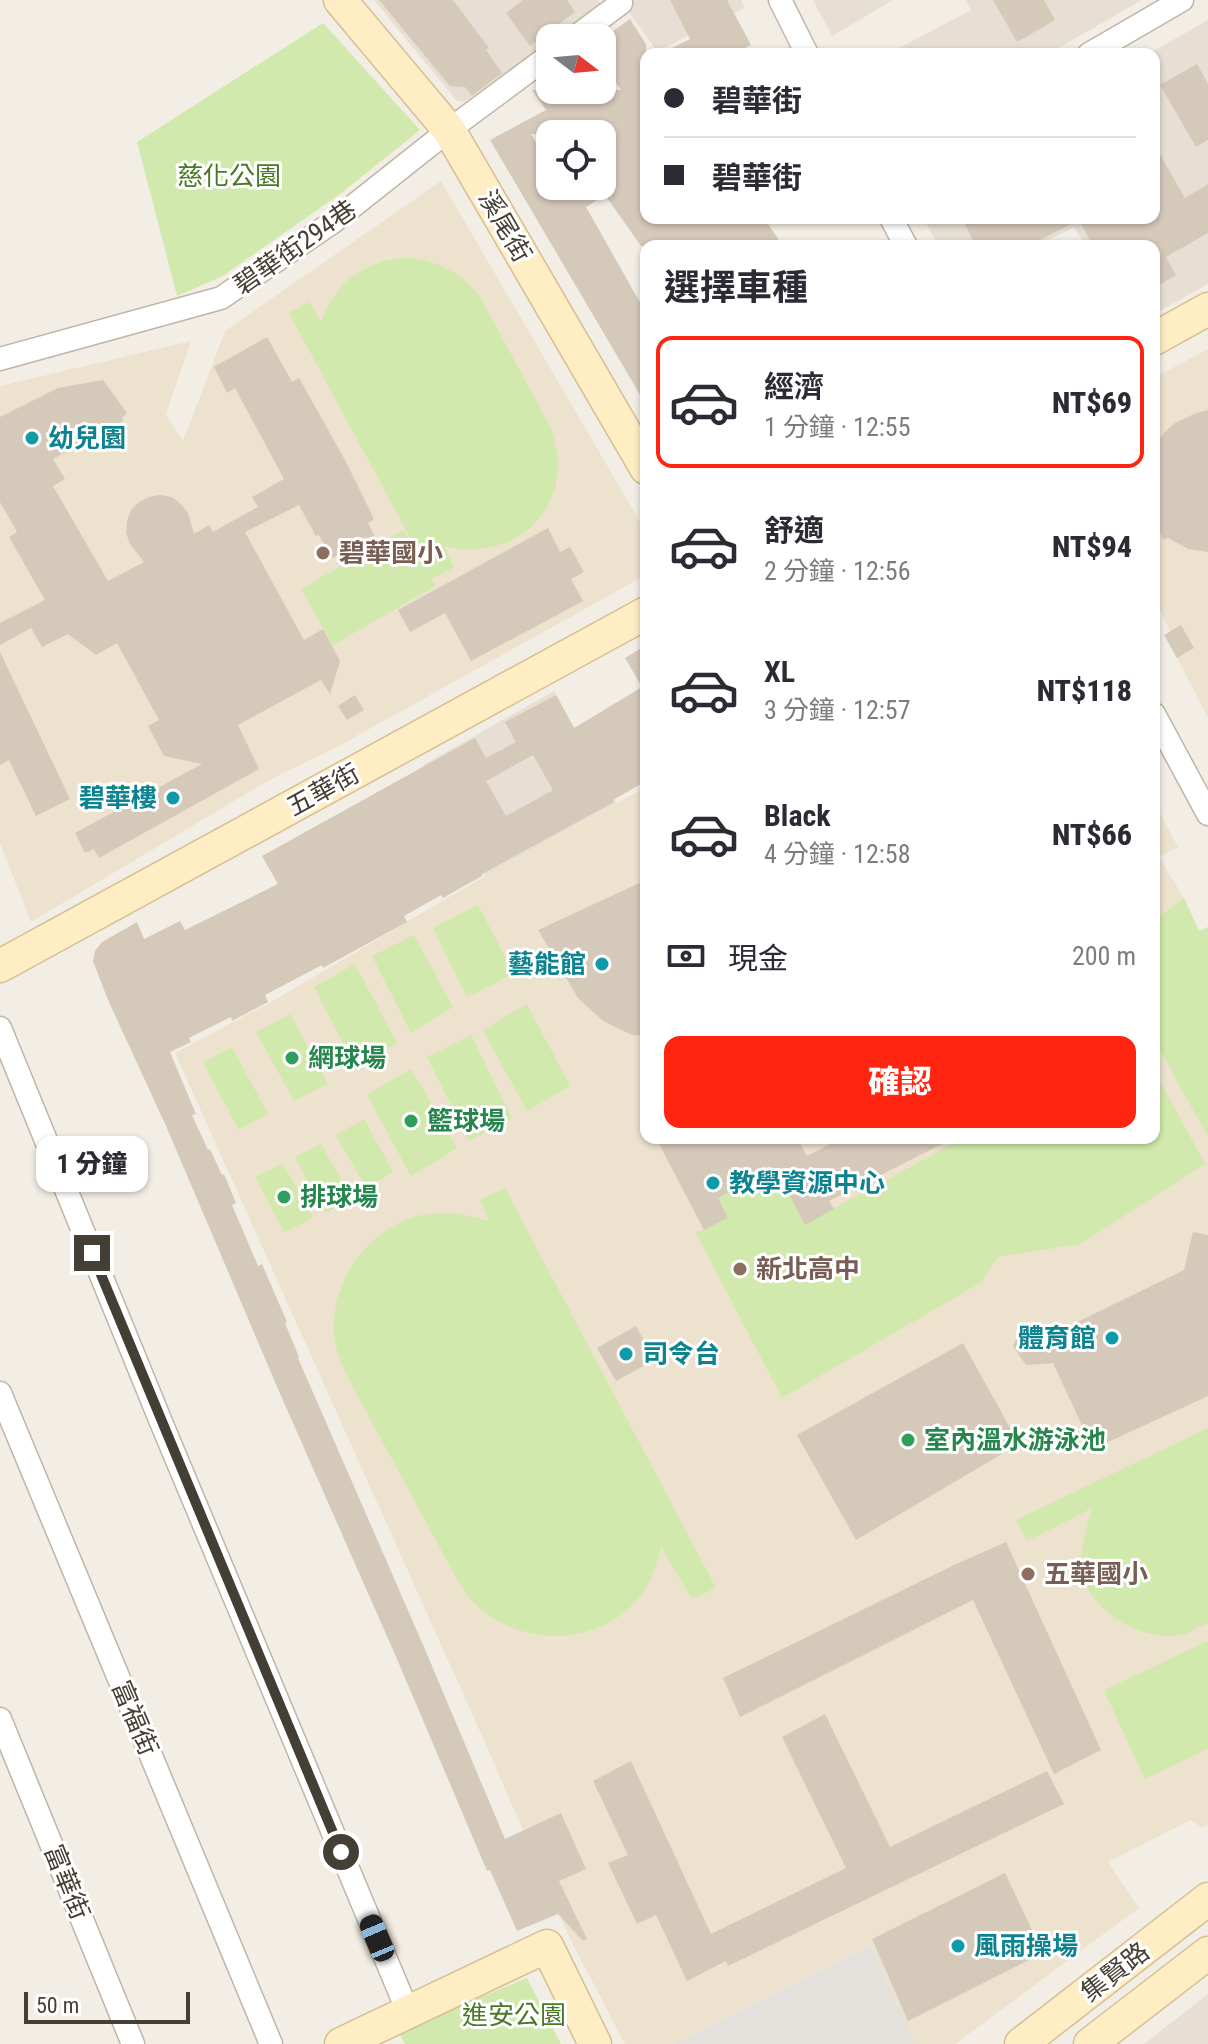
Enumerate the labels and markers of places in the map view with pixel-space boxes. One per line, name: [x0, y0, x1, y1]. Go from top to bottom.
place label: 幼兒園: [48, 423, 126, 453]
marker: 幼兒園: [23, 429, 41, 447]
place label: 碧華國小: [339, 538, 443, 568]
marker: 碧華國小: [314, 544, 332, 562]
place label: 碧華樓: [79, 783, 157, 813]
marker: 碧華樓: [164, 789, 182, 807]
place label: 藝能館: [508, 949, 586, 979]
marker: 藝能館: [593, 955, 611, 973]
place label: 網球場: [308, 1043, 386, 1073]
marker: 網球場: [283, 1049, 301, 1067]
place label: 籃球場: [427, 1106, 505, 1136]
marker: 籃球場: [402, 1112, 420, 1130]
place label: 教學資源中心: [729, 1168, 885, 1198]
marker: 教學資源中心: [704, 1174, 722, 1192]
place label: 排球場: [300, 1182, 378, 1212]
marker: 排球場: [275, 1188, 293, 1206]
place label: 新北高中: [756, 1254, 860, 1284]
marker: 新北高中: [731, 1260, 749, 1278]
place label: 體育館: [1018, 1323, 1096, 1353]
marker: 體育館: [1103, 1329, 1121, 1347]
place label: 司令台: [642, 1339, 720, 1369]
marker: 司令台: [617, 1345, 635, 1363]
place label: 室內溫水游泳池: [924, 1425, 1106, 1455]
marker: 室內溫水游泳池: [899, 1431, 917, 1449]
place label: 五華國小: [1044, 1559, 1148, 1589]
marker: 五華國小: [1019, 1565, 1037, 1583]
place label: 風雨操場: [974, 1931, 1078, 1961]
marker: 風雨操場: [949, 1937, 967, 1955]

